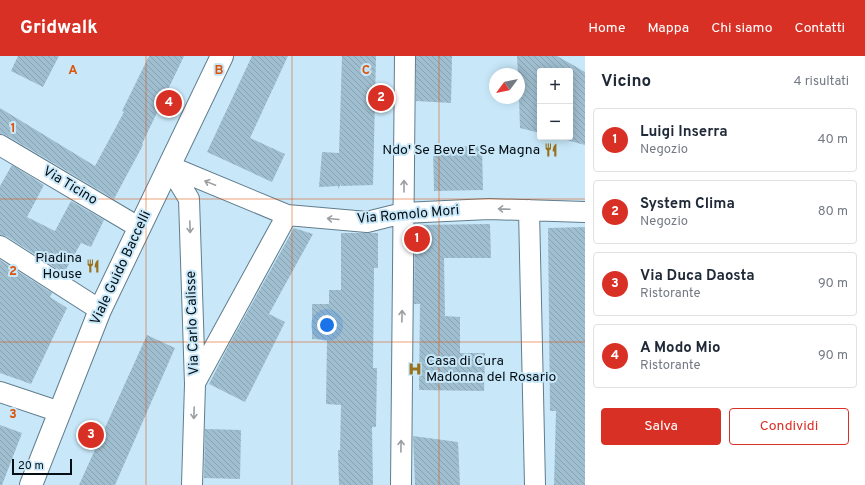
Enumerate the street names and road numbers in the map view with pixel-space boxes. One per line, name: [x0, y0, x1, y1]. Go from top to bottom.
street label: Via Ticino: [39, 163, 101, 209]
street label: Via Romolo Mori: [356, 202, 460, 228]
street label: Viale Guido Baccelli: [87, 208, 155, 328]
street label: Via Carlo Calisse: [183, 271, 203, 375]

